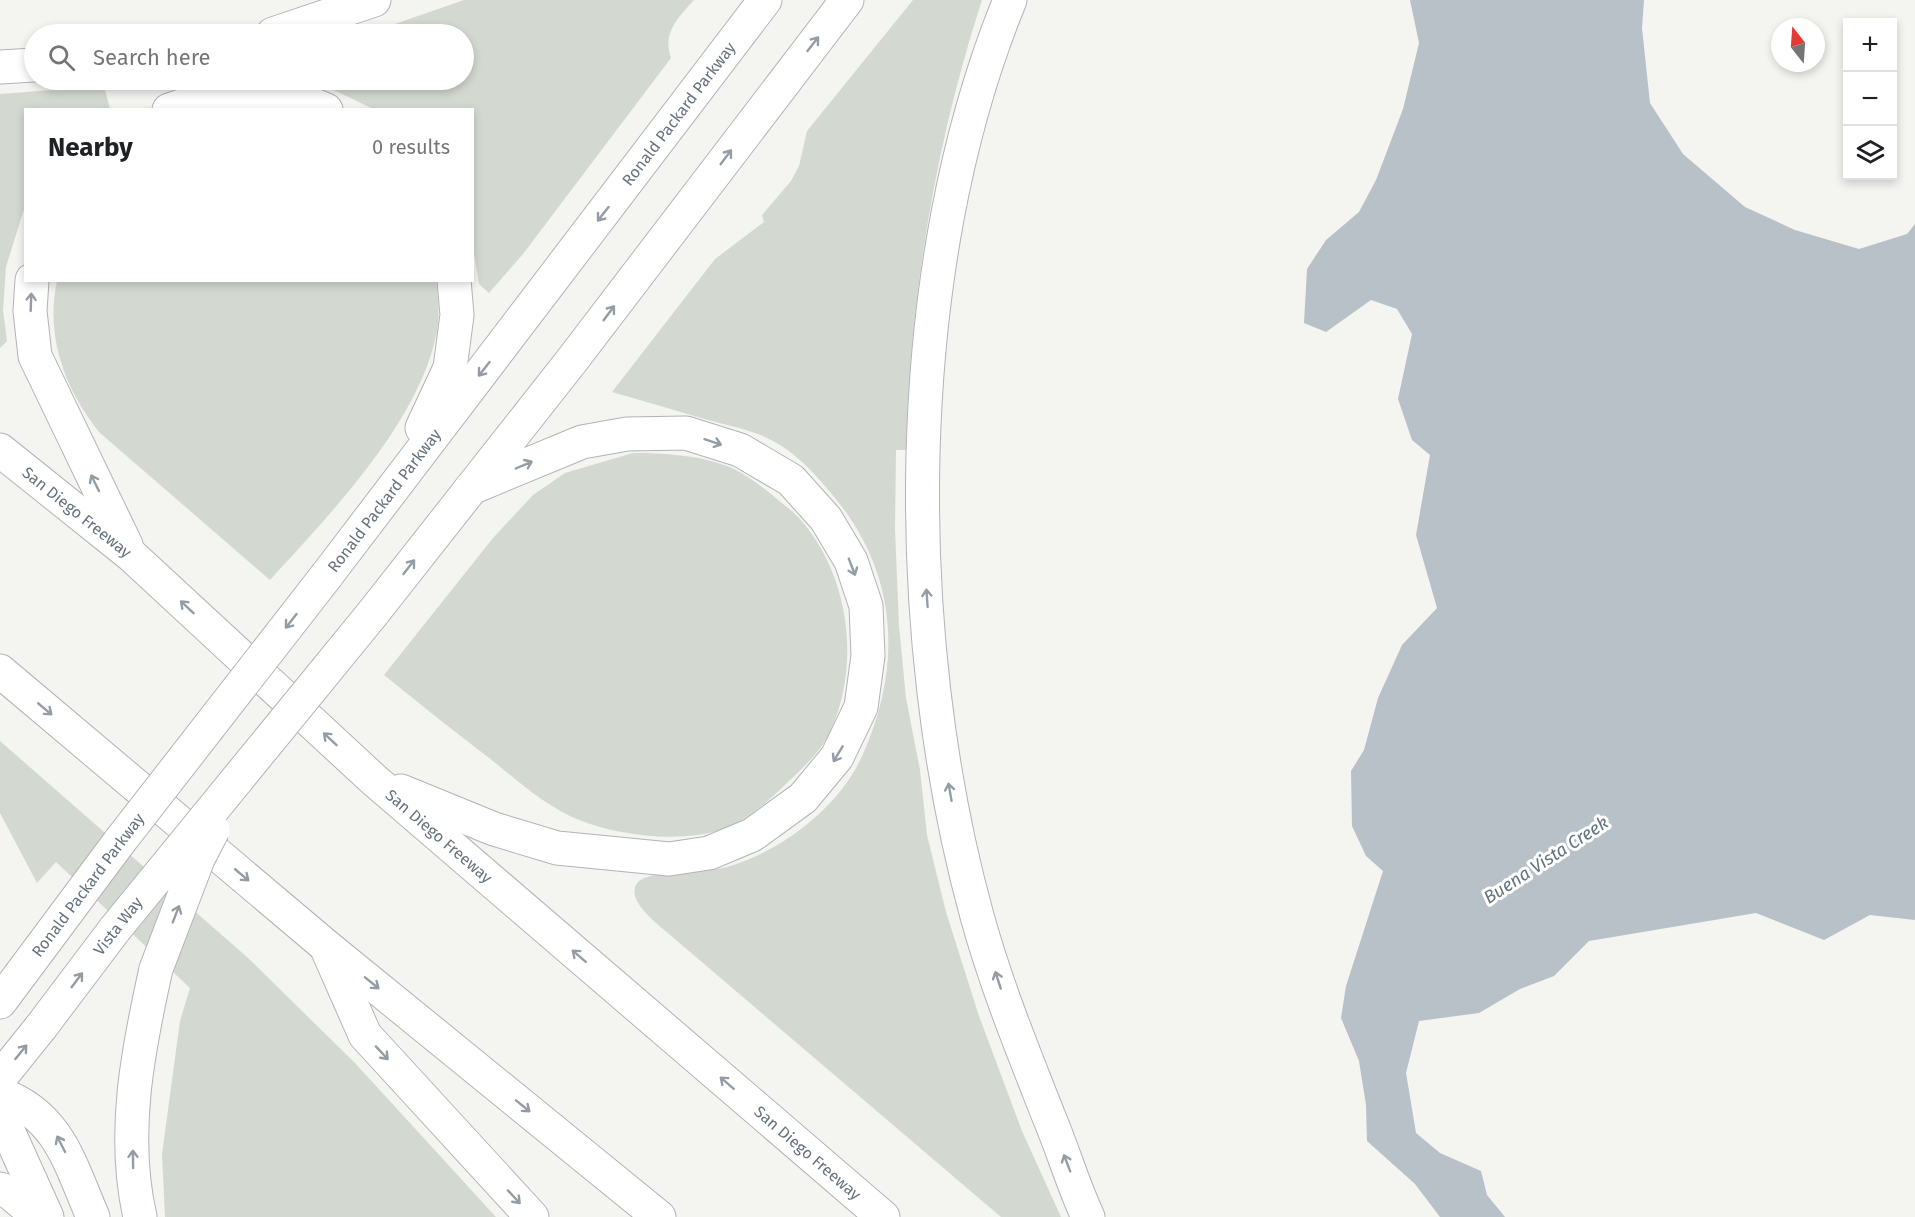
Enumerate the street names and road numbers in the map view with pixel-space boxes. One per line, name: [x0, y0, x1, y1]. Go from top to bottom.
street label: Ronald Packard Parkway: [618, 38, 739, 189]
street label: Ronald Packard Parkway: [323, 425, 445, 576]
street label: San Diego Freeway: [19, 462, 136, 561]
street label: San Diego Freeway: [382, 785, 497, 887]
street label: Ronald Packard Parkway: [28, 809, 148, 961]
street label: Vista Way: [89, 893, 147, 959]
street label: San Diego Freeway: [751, 1102, 865, 1204]

